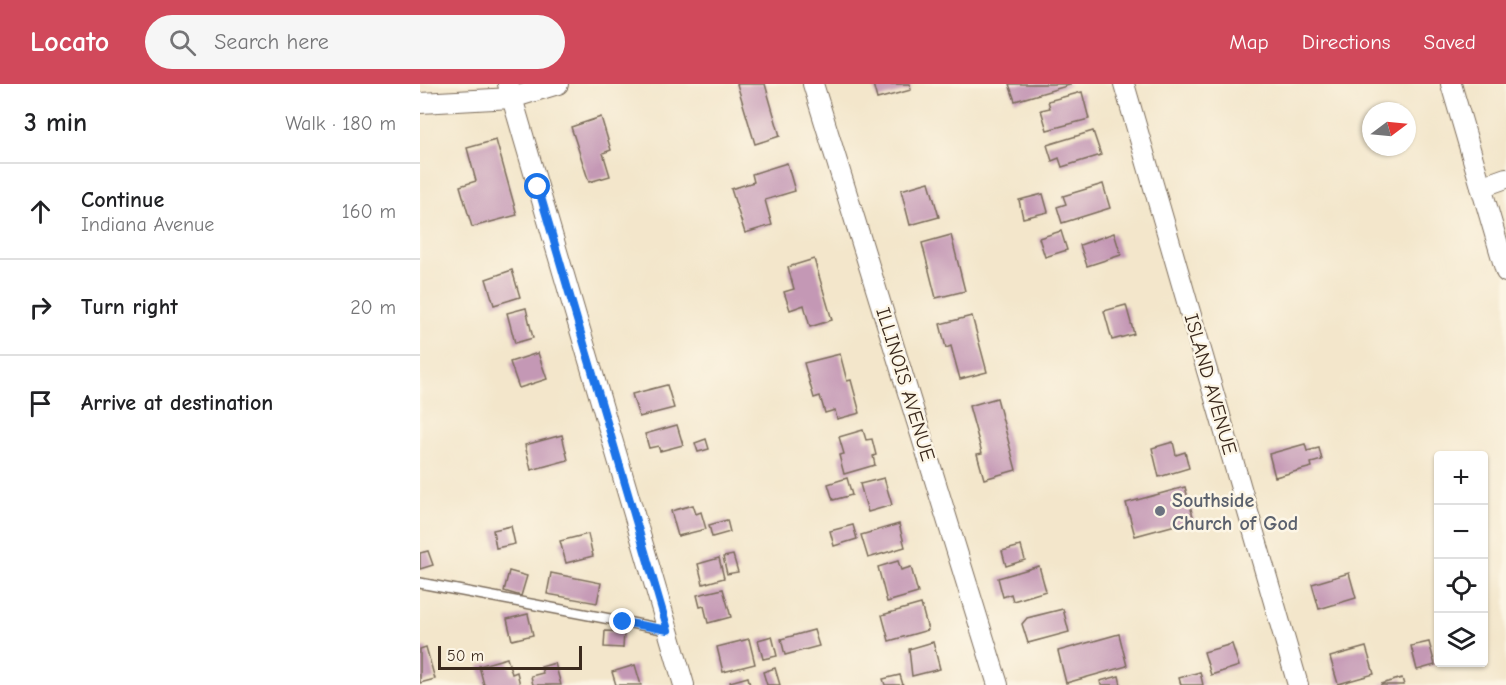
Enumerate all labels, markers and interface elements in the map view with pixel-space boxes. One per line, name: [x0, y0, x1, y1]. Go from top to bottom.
search box: [145, 15, 565, 69]
text: Locato: [30, 26, 109, 58]
icon: search: [166, 26, 199, 59]
text: Search here: [214, 29, 329, 55]
text: Map: [1229, 30, 1269, 54]
text: Directions: [1302, 30, 1391, 54]
text: Saved: [1424, 30, 1476, 54]
north arrow: [1362, 102, 1416, 156]
text: 3 min: [24, 108, 87, 138]
text: Walk · 180 m: [285, 112, 396, 135]
route start: [524, 173, 550, 199]
text: Continue: [81, 187, 164, 213]
icon: ahead: [24, 195, 57, 228]
text: 160 m: [342, 200, 396, 223]
text: Indiana Avenue: [81, 213, 214, 236]
icon: right: [24, 291, 57, 324]
text: Turn right: [81, 294, 178, 320]
text: 20 m: [350, 296, 396, 319]
street label: ILLINOIS AVENUE: [871, 305, 940, 464]
street label: ISLAND AVENUE: [1179, 311, 1242, 457]
icon: arrive: [24, 387, 57, 420]
text: Arrive at destination: [81, 390, 273, 416]
map controls: [1434, 451, 1488, 667]
button: +: [1434, 451, 1488, 505]
place label: Southside Church of God: [1172, 489, 1298, 535]
marker: Southside Church of God: [1153, 504, 1167, 518]
button: −: [1434, 505, 1488, 559]
button: locate: [1434, 559, 1488, 613]
route end: [609, 608, 635, 634]
button: layers: [1434, 613, 1488, 667]
scale bar: [438, 643, 582, 670]
text: 50 m: [447, 647, 484, 665]

